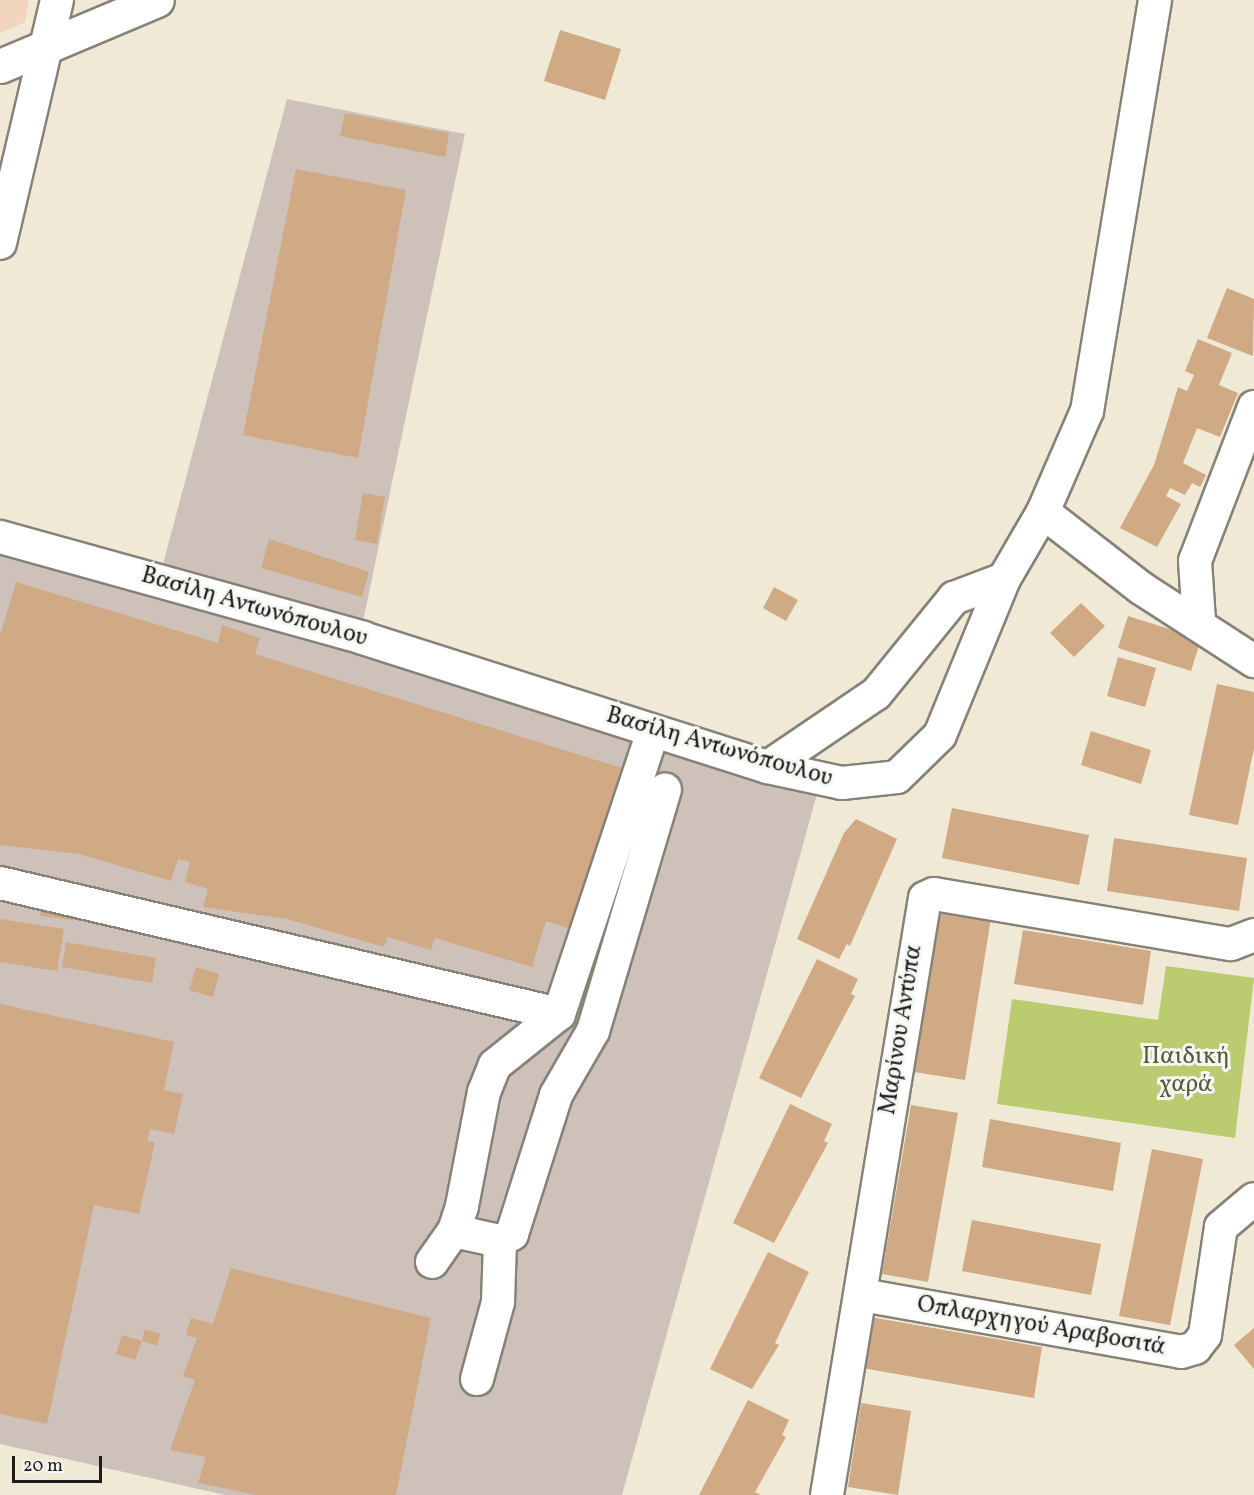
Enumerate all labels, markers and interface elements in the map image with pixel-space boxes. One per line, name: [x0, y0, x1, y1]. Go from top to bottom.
street label: Βασίλη Αντωνόπουλου: [138, 562, 370, 654]
street label: Βασίλη Αντωνόπουλου: [603, 702, 835, 794]
street label: Μαρίνου Αντύπα: [874, 943, 930, 1117]
park label: Παιδική χαρά: [1142, 1044, 1230, 1100]
street label: Οπλαρχηγού Αραβοσιτά: [915, 1291, 1167, 1363]
scale bar: [15, 1444, 105, 1482]
text: 20 m: [23, 1454, 63, 1479]

